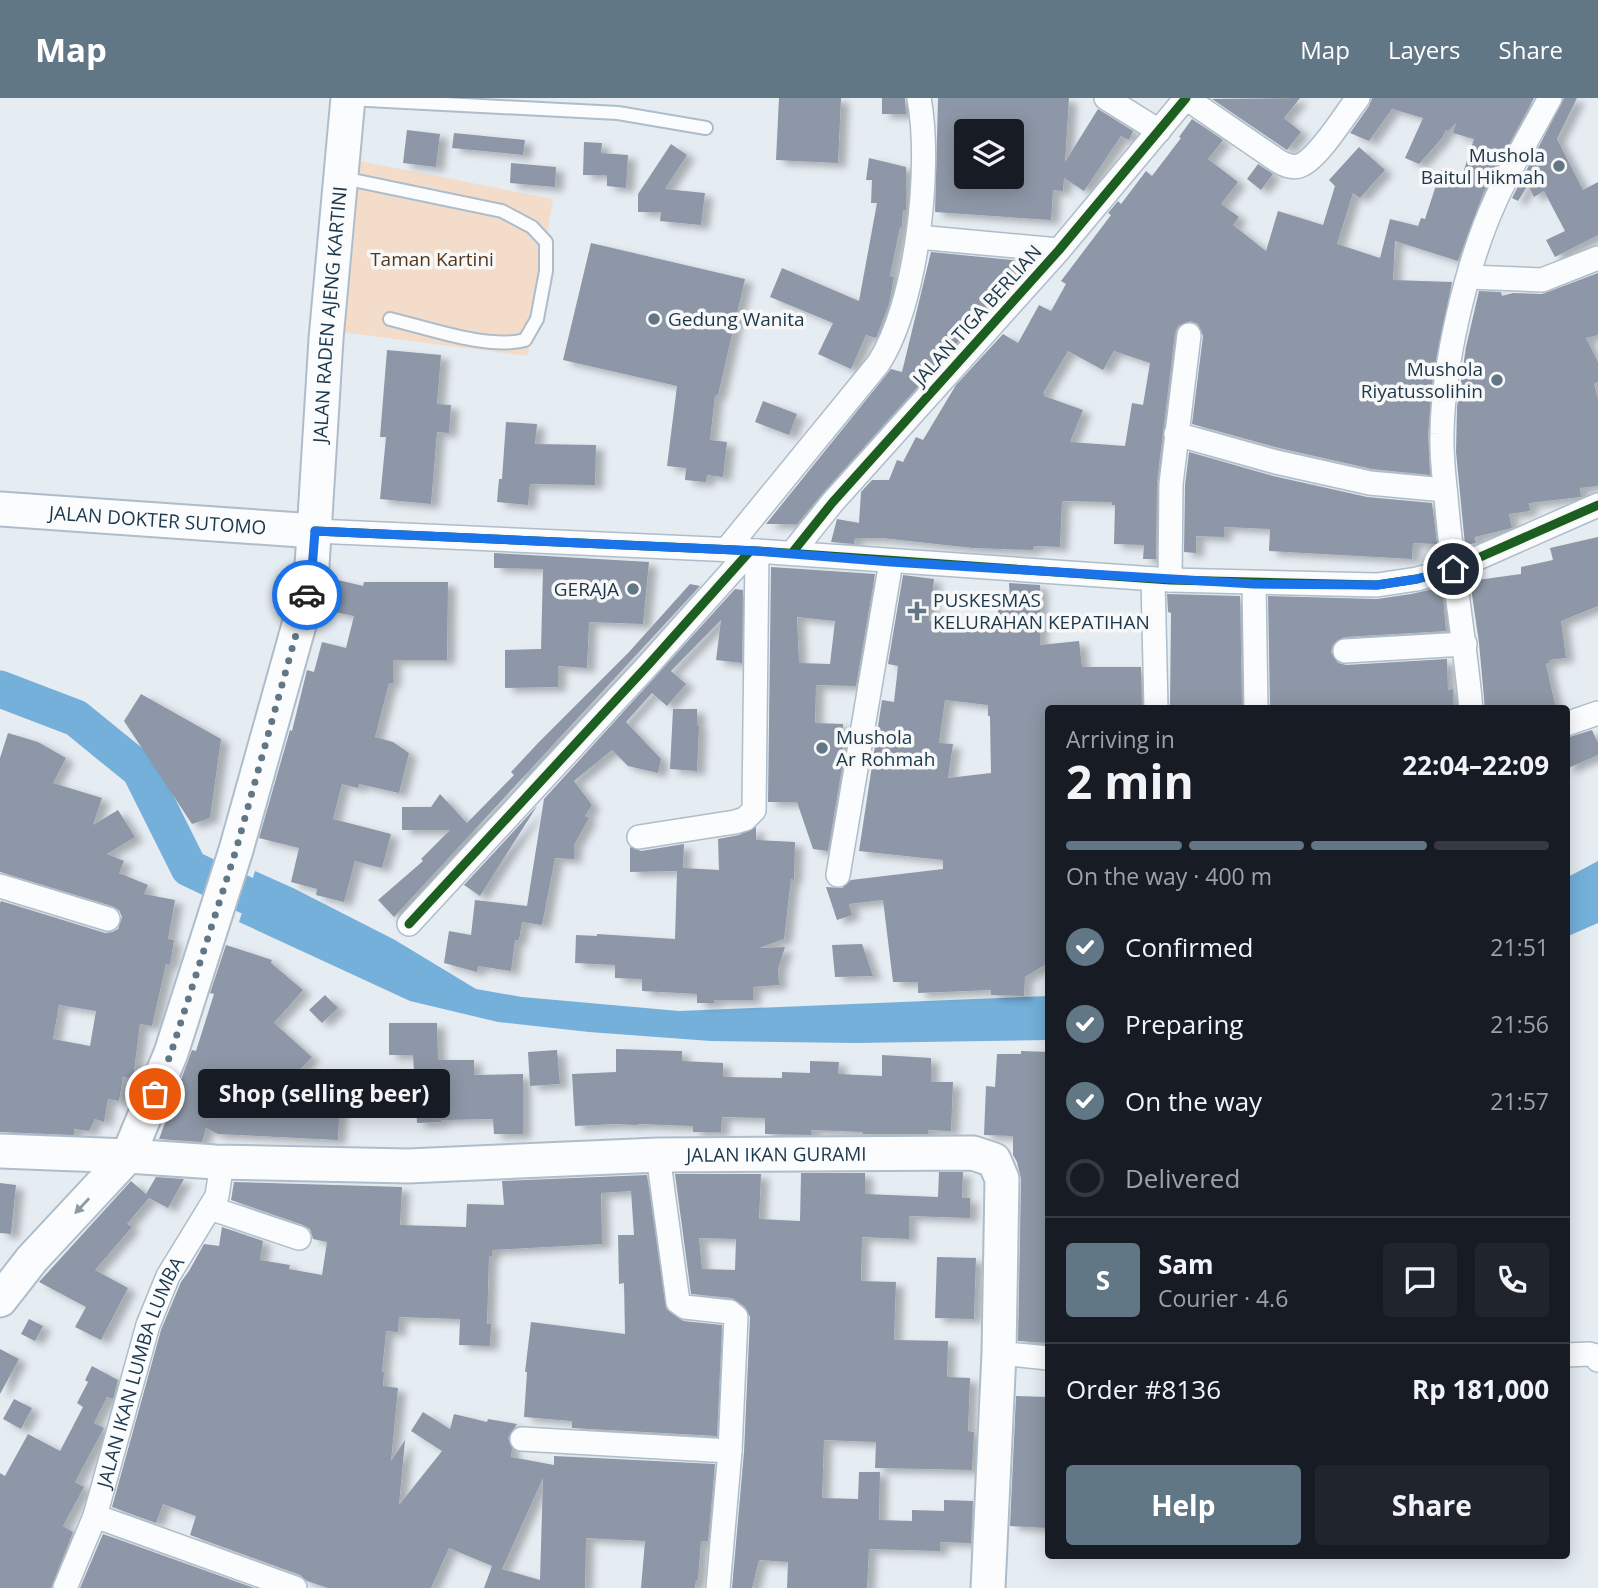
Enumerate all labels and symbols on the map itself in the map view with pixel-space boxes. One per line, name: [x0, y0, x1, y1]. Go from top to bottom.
place label: Mushola Baitul Hikmah: [1421, 142, 1545, 190]
marker: Mushola Baitul Hikmah: [1551, 158, 1567, 174]
street label: JALAN RADEN AJENG KARTINI: [306, 185, 353, 446]
street label: JALAN TIGA BERLIAN: [905, 239, 1047, 392]
park label: Taman Kartini: [370, 246, 494, 272]
place label: Gedung Wanita: [668, 306, 805, 332]
marker: Gedung Wanita: [646, 311, 662, 327]
place label: Mushola Riyatussolihin: [1361, 356, 1483, 404]
marker: Mushola Riyatussolihin: [1489, 372, 1505, 388]
street label: JALAN DOKTER SUTOMO: [46, 499, 267, 541]
pin: [1423, 539, 1483, 599]
courier: [272, 560, 342, 630]
place label: GERAJA: [554, 576, 619, 602]
marker: GERAJA: [625, 581, 641, 597]
place label: PUSKESMAS KELURAHAN KEPATIHAN: [933, 587, 1150, 635]
marker: PUSKESMAS KELURAHAN KEPATIHAN: [907, 601, 927, 621]
place label: Mushola Ar Rohmah: [836, 724, 935, 772]
marker: Mushola Ar Rohmah: [814, 740, 830, 756]
pin: [125, 1064, 185, 1124]
callout: Shop (selling beer): [197, 1070, 449, 1118]
street label: JALAN IKAN GURAMI: [684, 1141, 867, 1168]
one-way arrow: [74, 1197, 90, 1214]
street label: JALAN IKAN LUMBA LUMBA: [90, 1252, 190, 1492]

